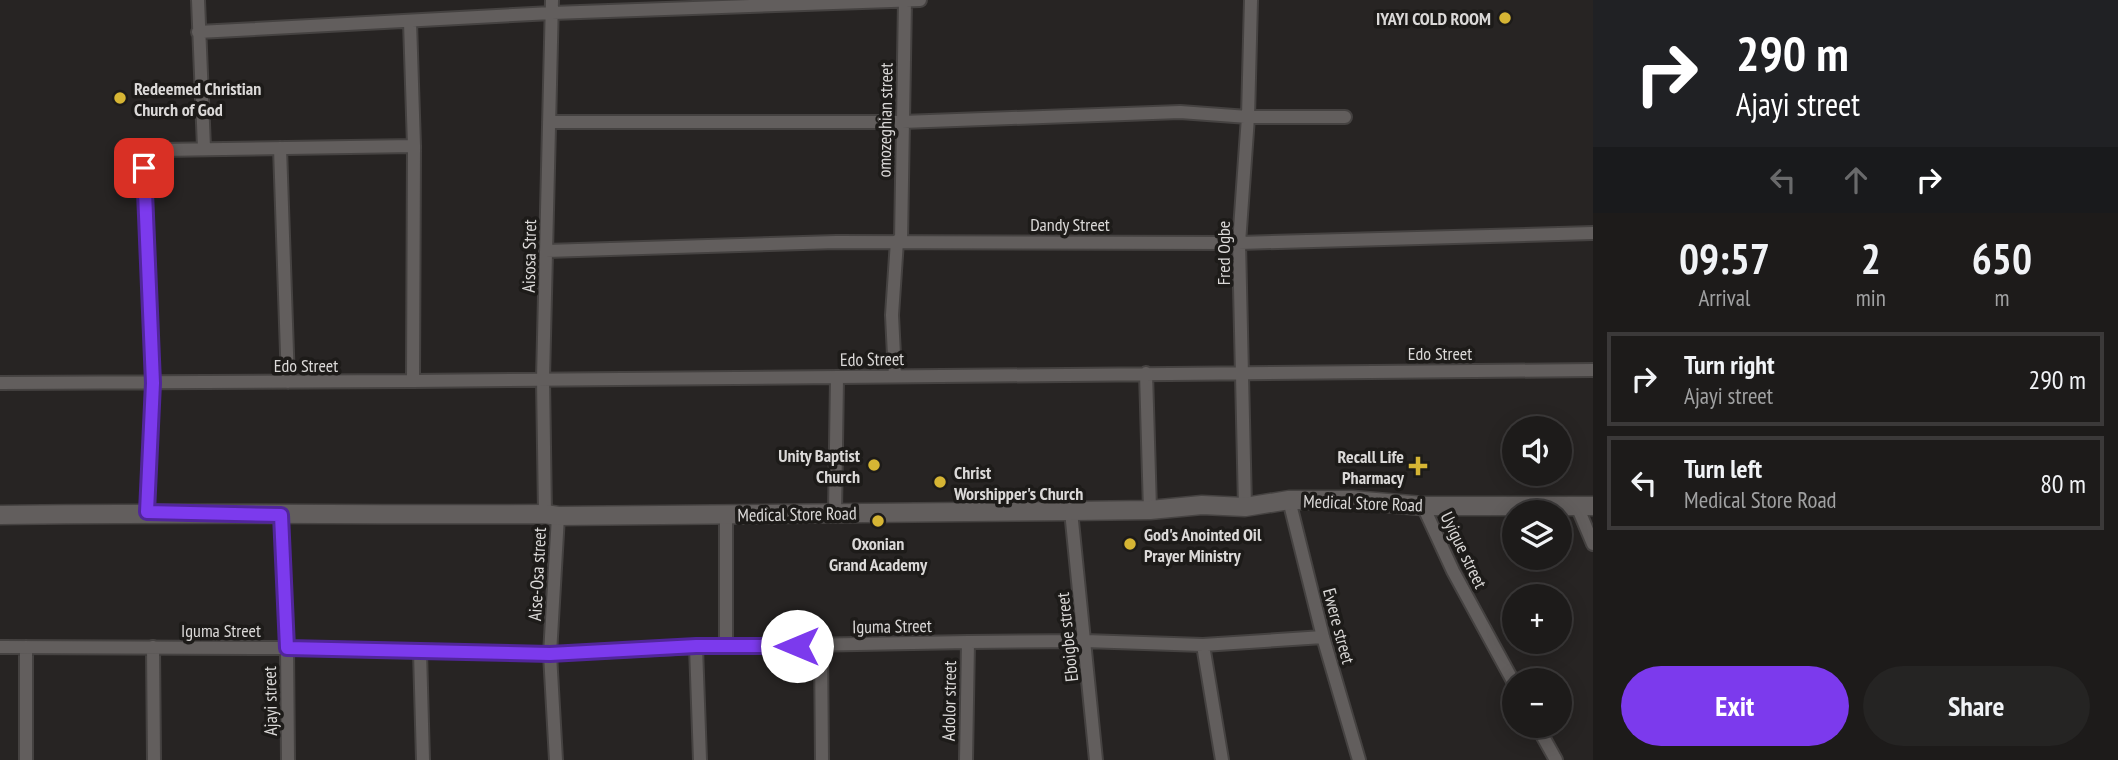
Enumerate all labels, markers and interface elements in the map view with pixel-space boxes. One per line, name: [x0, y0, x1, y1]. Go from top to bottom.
place label: IYAYI COLD ROOM: [1376, 7, 1491, 30]
marker: IYAYI COLD ROOM: [1497, 10, 1513, 26]
text: 290 m: [1736, 21, 1849, 85]
icon: right: [1621, 28, 1712, 119]
street label: omozeghian street: [873, 62, 898, 178]
place label: Redeemed Christian Church of God: [134, 77, 261, 121]
text: Ajayi street: [1736, 83, 1860, 125]
marker: Redeemed Christian Church of God: [112, 90, 128, 106]
pin: [114, 138, 174, 198]
icon: arrive: [125, 149, 163, 187]
icon: left: [1764, 161, 1802, 199]
icon: ahead: [1837, 161, 1875, 199]
icon: right: [1910, 161, 1948, 199]
street label: Dandy Street: [1030, 213, 1110, 236]
street label: Aisosa Stret: [517, 219, 541, 293]
street label: Fred Ogbe: [1212, 221, 1235, 285]
text: 09:57: [1679, 231, 1770, 286]
text: 2: [1861, 231, 1881, 286]
text: 650: [1972, 231, 2032, 286]
text: Arrival: [1698, 283, 1750, 312]
text: min: [1856, 283, 1886, 312]
text: m: [1994, 283, 2009, 312]
street label: Edo Street: [1408, 342, 1472, 365]
street label: Edo Street: [840, 347, 904, 371]
text: Turn right: [1684, 348, 1775, 381]
street label: Edo Street: [274, 354, 338, 377]
icon: right: [1625, 360, 1663, 398]
text: 290 m: [2028, 363, 2086, 396]
text: Ajayi street: [1684, 381, 1773, 410]
map controls: [1502, 416, 1572, 738]
button: sound: [1502, 416, 1572, 486]
place label: Unity Baptist Church: [778, 444, 861, 488]
place label: Recall Life Pharmacy: [1338, 445, 1405, 489]
text: Turn left: [1684, 452, 1762, 485]
marker: Unity Baptist Church: [866, 457, 882, 473]
marker: Recall Life Pharmacy: [1410, 458, 1426, 474]
place label: Christ Worshipper's Church: [953, 461, 1083, 505]
icon: left: [1625, 464, 1663, 502]
text: 80 m: [2040, 467, 2086, 500]
marker: Christ Worshipper's Church: [932, 474, 948, 490]
text: Medical Store Road: [1684, 485, 1837, 514]
street label: Medical Store Road: [1303, 489, 1423, 517]
button: layers: [1502, 500, 1572, 570]
street label: Medical Store Road: [737, 501, 857, 527]
street label: Uyigue street: [1436, 508, 1492, 592]
marker: Oxonian Grand Academy: [870, 513, 886, 529]
place label: God's Anointed Oil Prayer Ministry: [1144, 523, 1262, 567]
street label: Aise-Osa street: [523, 527, 551, 621]
place label: Oxonian Grand Academy: [829, 532, 928, 576]
marker: God's Anointed Oil Prayer Ministry: [1122, 536, 1138, 552]
button: +: [1502, 584, 1572, 654]
street label: Ewere street: [1318, 586, 1360, 666]
street label: Eboigbe street: [1051, 591, 1083, 683]
position arrow: [760, 609, 834, 683]
street label: Iguma Street: [852, 614, 932, 638]
street label: Iguma Street: [181, 619, 261, 642]
street label: Adolor street: [937, 661, 961, 741]
street label: Ajayi street: [258, 666, 282, 736]
button: Exit: [1621, 666, 1849, 746]
button: Share: [1863, 666, 2090, 746]
button: −: [1502, 668, 1572, 738]

